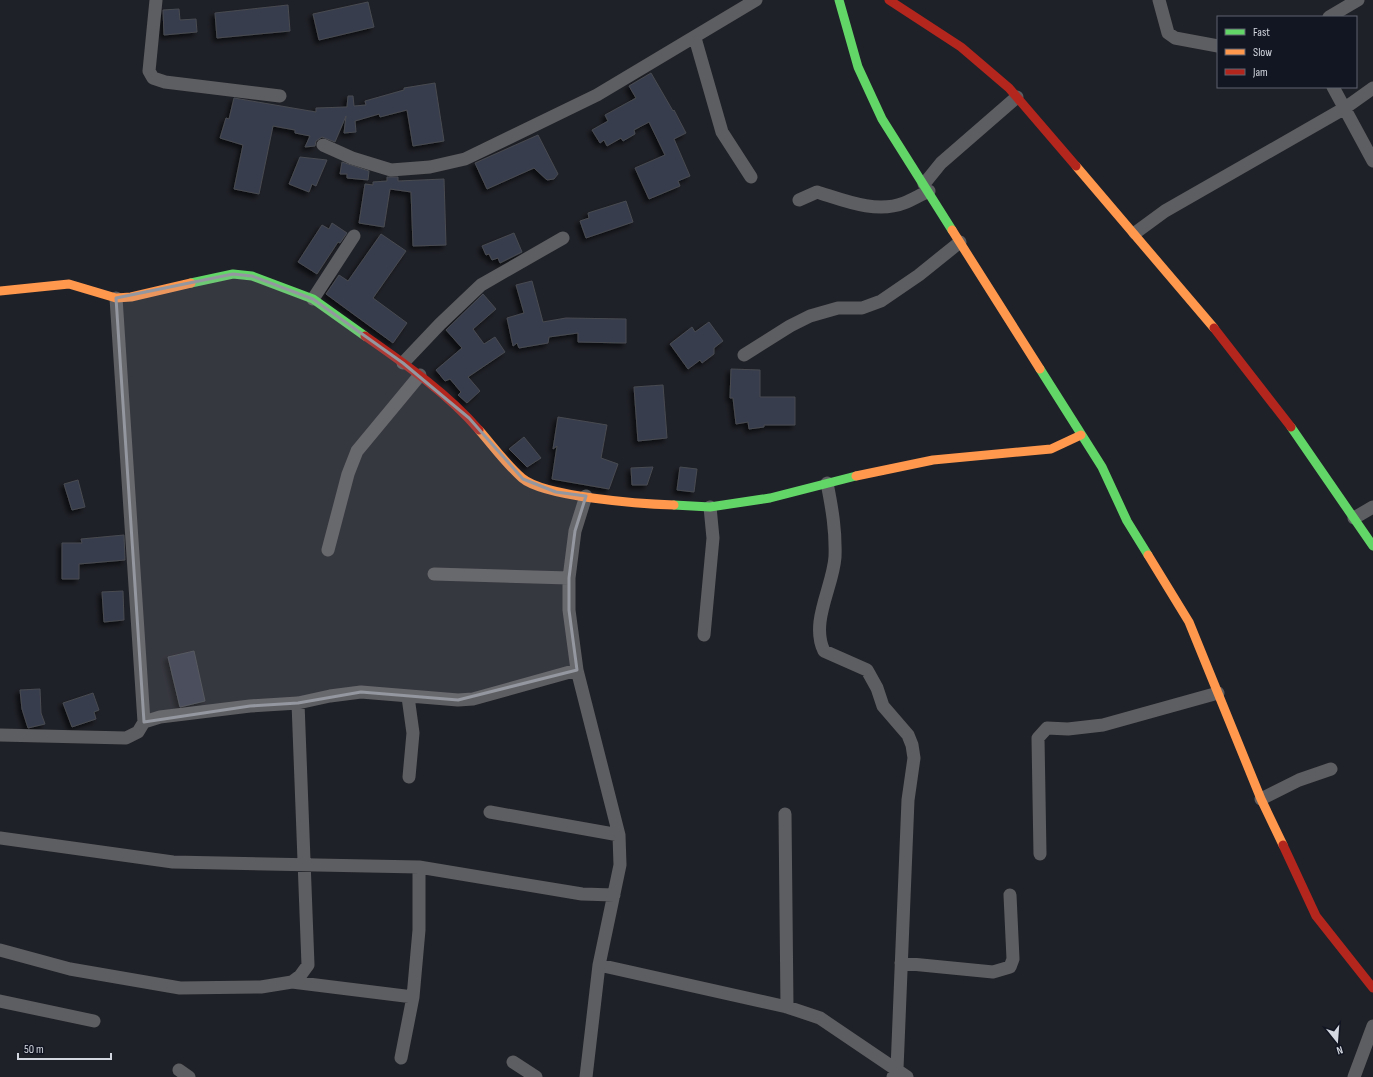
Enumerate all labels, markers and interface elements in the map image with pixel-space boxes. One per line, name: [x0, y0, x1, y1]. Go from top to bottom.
legend: [1217, 16, 1357, 88]
text: Fast: [1253, 25, 1270, 40]
text: Slow: [1253, 45, 1272, 60]
text: Jam: [1252, 65, 1268, 80]
north arrow: [1317, 1021, 1357, 1061]
scale bar: [18, 1035, 111, 1061]
text: 50 m: [24, 1042, 44, 1057]
text: N: [1335, 1043, 1344, 1057]

